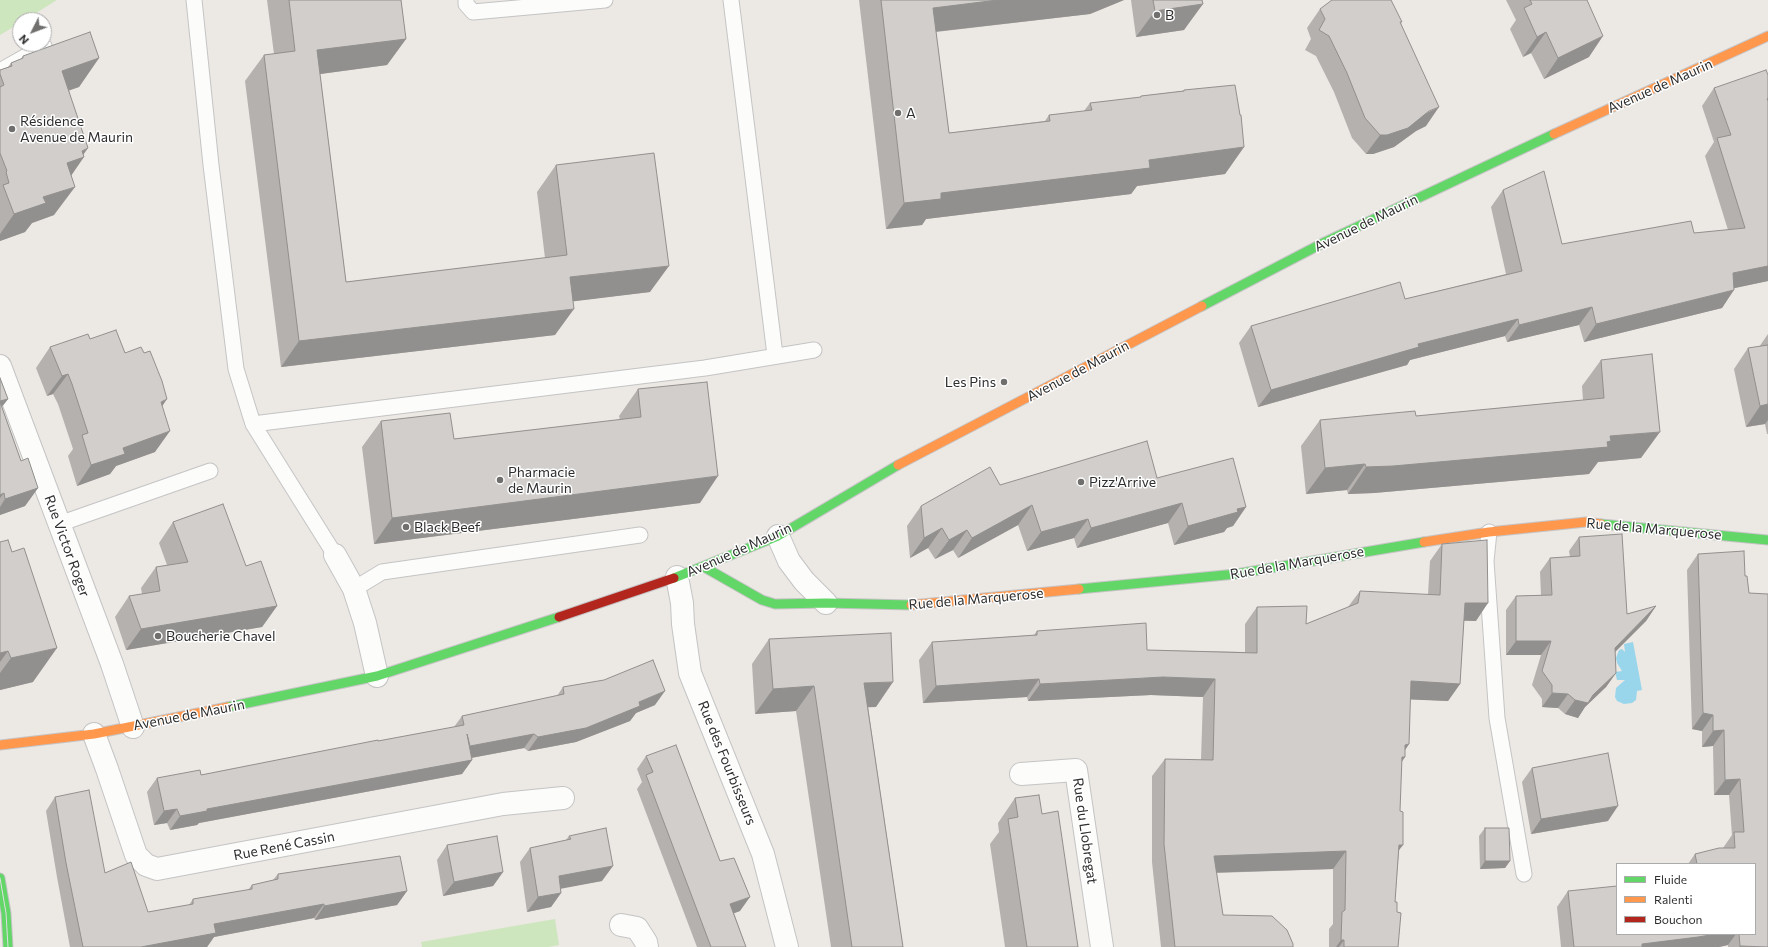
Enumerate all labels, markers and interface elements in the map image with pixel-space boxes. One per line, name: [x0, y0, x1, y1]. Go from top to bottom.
place label: B: [1165, 7, 1174, 23]
marker: B: [1152, 10, 1162, 20]
north arrow: [12, 12, 52, 52]
text: N: [16, 32, 31, 47]
street label: Avenue de Maurin: [1605, 55, 1715, 117]
place label: A: [906, 105, 916, 121]
marker: A: [893, 108, 903, 118]
place label: Résidence Avenue de Maurin: [20, 113, 133, 146]
marker: Résidence Avenue de Maurin: [7, 124, 17, 134]
street label: Avenue de Maurin: [1311, 191, 1421, 255]
street label: Avenue de Maurin: [1024, 337, 1132, 405]
place label: Les Pins: [945, 374, 996, 390]
marker: Les Pins: [999, 377, 1009, 387]
place label: Pharmacie de Maurin: [508, 464, 575, 496]
place label: Pizz'Arrive: [1089, 474, 1156, 490]
marker: Pharmacie de Maurin: [495, 475, 505, 485]
marker: Pizz'Arrive: [1076, 477, 1086, 487]
street label: Rue Victor Roger: [41, 493, 93, 599]
street label: Rue de la Marquerose: [1586, 515, 1722, 543]
place label: Black Beef: [414, 519, 480, 535]
street label: Avenue de Maurin: [684, 519, 794, 581]
marker: Black Beef: [401, 522, 411, 532]
street label: Rue de la Marquerose: [1229, 543, 1365, 583]
street label: Rue de la Marquerose: [908, 585, 1044, 613]
place label: Boucherie Chavel: [166, 628, 275, 644]
marker: Boucherie Chavel: [153, 631, 163, 641]
street label: Avenue de Maurin: [132, 696, 246, 734]
street label: Rue des Fourbisseurs: [694, 698, 760, 828]
street label: Rue du Llobregat: [1069, 777, 1101, 885]
street label: Rue René Cassin: [232, 828, 336, 864]
legend: [1616, 863, 1756, 935]
text: Fluide: [1654, 872, 1687, 886]
text: Ralenti: [1654, 892, 1693, 906]
text: Bouchon: [1654, 912, 1702, 926]

